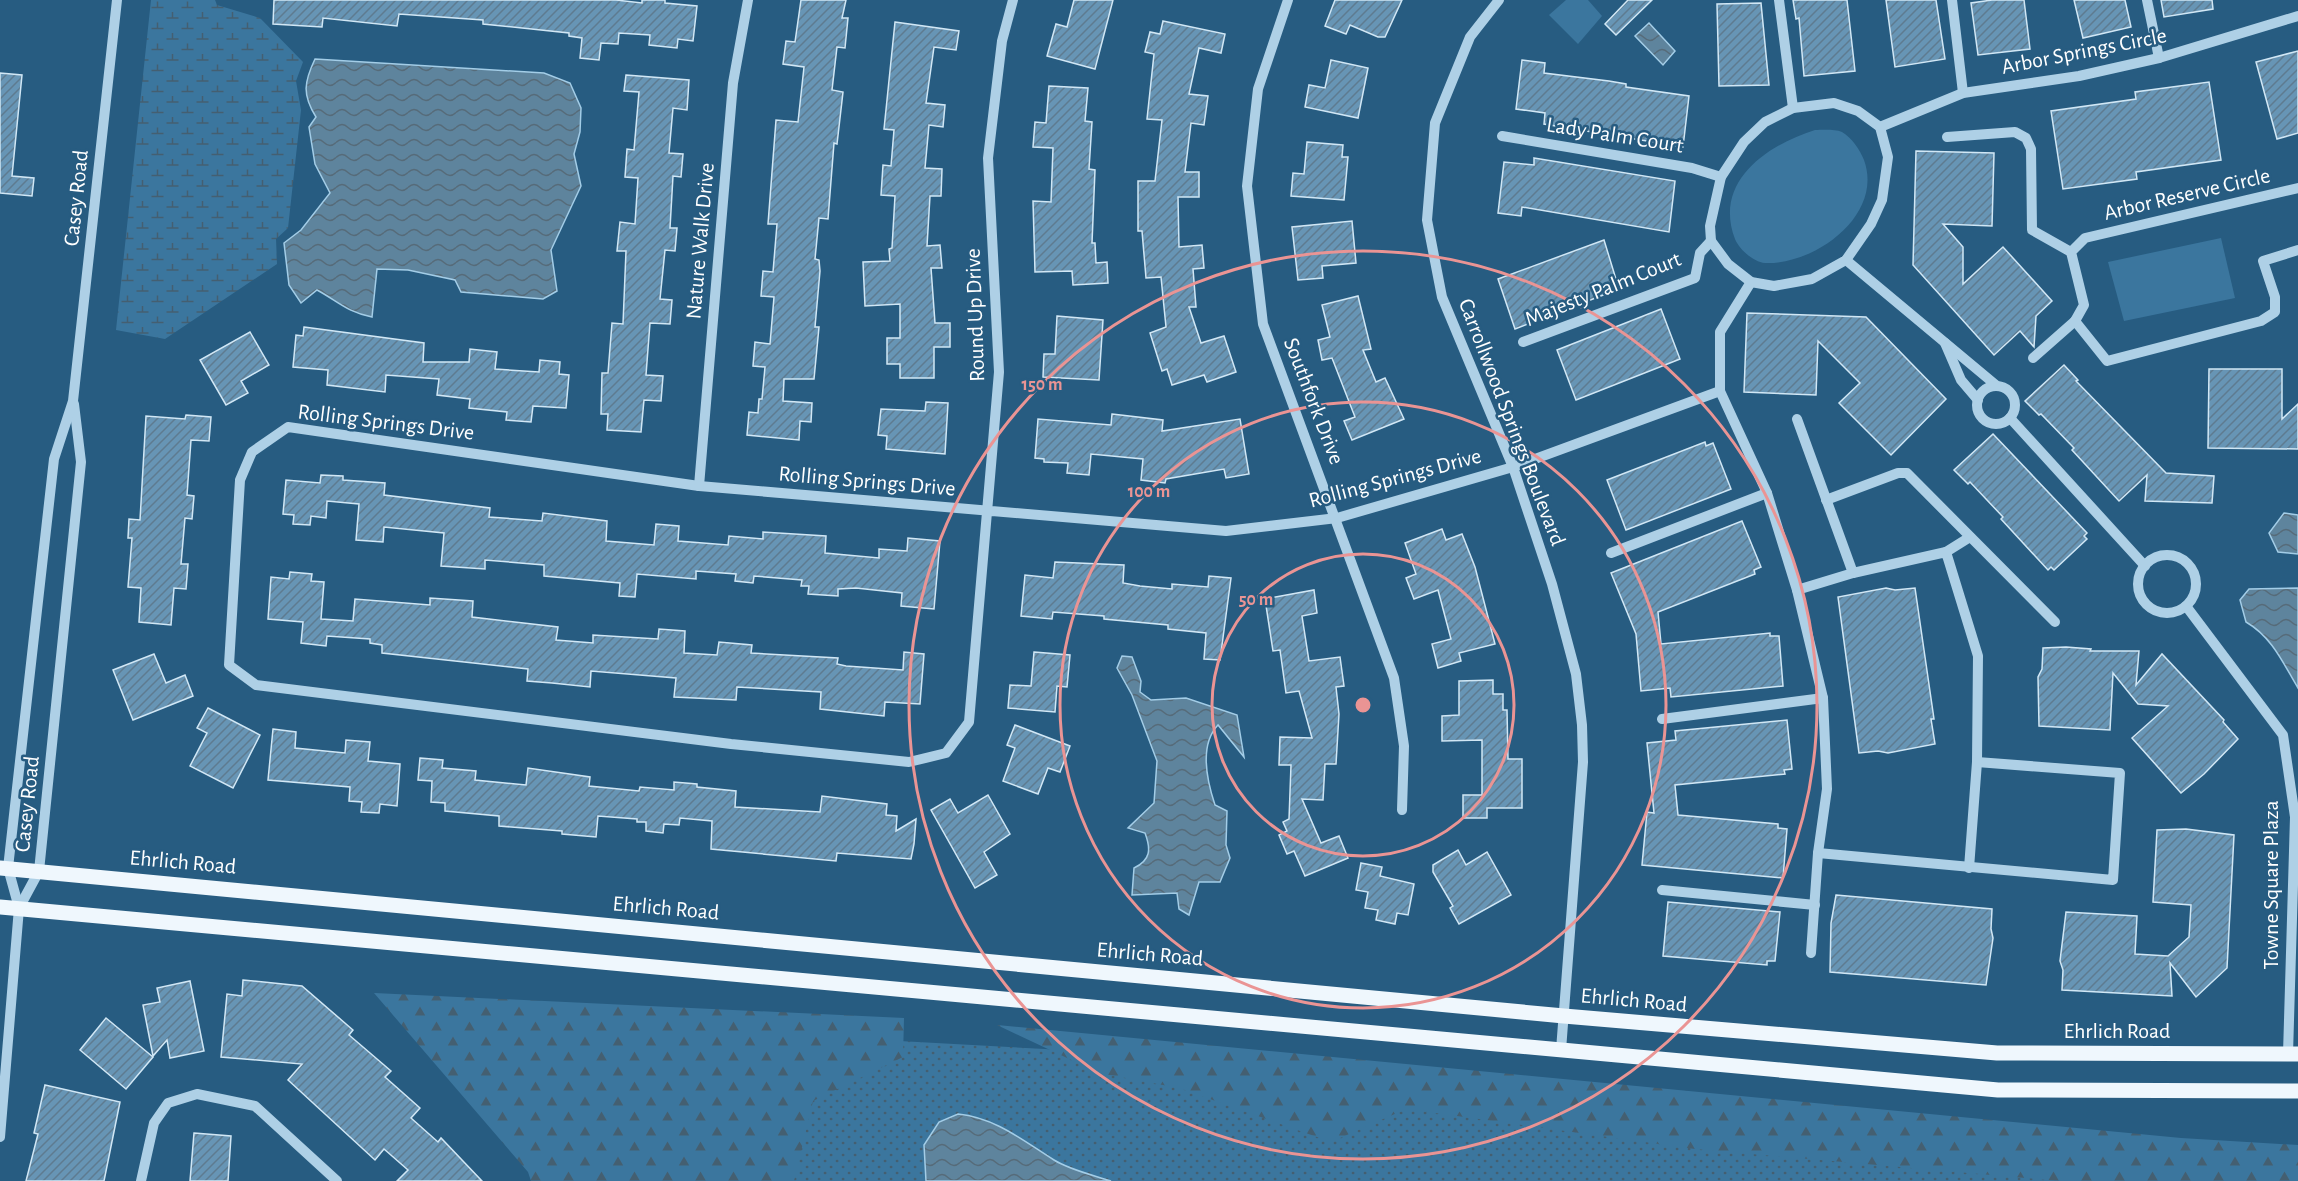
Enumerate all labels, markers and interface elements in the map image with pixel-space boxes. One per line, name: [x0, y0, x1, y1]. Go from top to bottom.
street label: Arbor Springs Circle: [2000, 24, 2168, 78]
street label: Lady Palm Court: [1545, 113, 1685, 157]
street label: Casey Road: [60, 149, 92, 247]
street label: Nature Walk Drive: [682, 162, 718, 320]
street label: Arbor Reserve Circle: [2102, 164, 2272, 224]
street label: Round Up Drive: [962, 248, 988, 382]
street label: Majesty Palm Court: [1522, 248, 1684, 330]
street label: Carrollwood Springs Boulevard: [1455, 295, 1569, 549]
street label: Southfork Drive: [1280, 335, 1348, 467]
text: 150 m: [1022, 376, 1062, 394]
street label: Rolling Springs Drive: [297, 400, 475, 444]
street label: Rolling Springs Drive: [1306, 444, 1484, 512]
street label: Rolling Springs Drive: [778, 462, 956, 500]
text: 100 m: [1128, 483, 1170, 501]
text: 50 m: [1239, 591, 1273, 609]
centre of rings: [1353, 695, 1373, 715]
street label: Casey Road: [11, 755, 43, 853]
street label: Towne Square Plaza: [2260, 800, 2282, 970]
street label: Ehrlich Road: [129, 846, 237, 878]
street label: Ehrlich Road: [612, 892, 720, 924]
street label: Ehrlich Road: [1096, 938, 1204, 970]
street label: Ehrlich Road: [1580, 984, 1688, 1016]
street label: Ehrlich Road: [2064, 1020, 2171, 1042]

